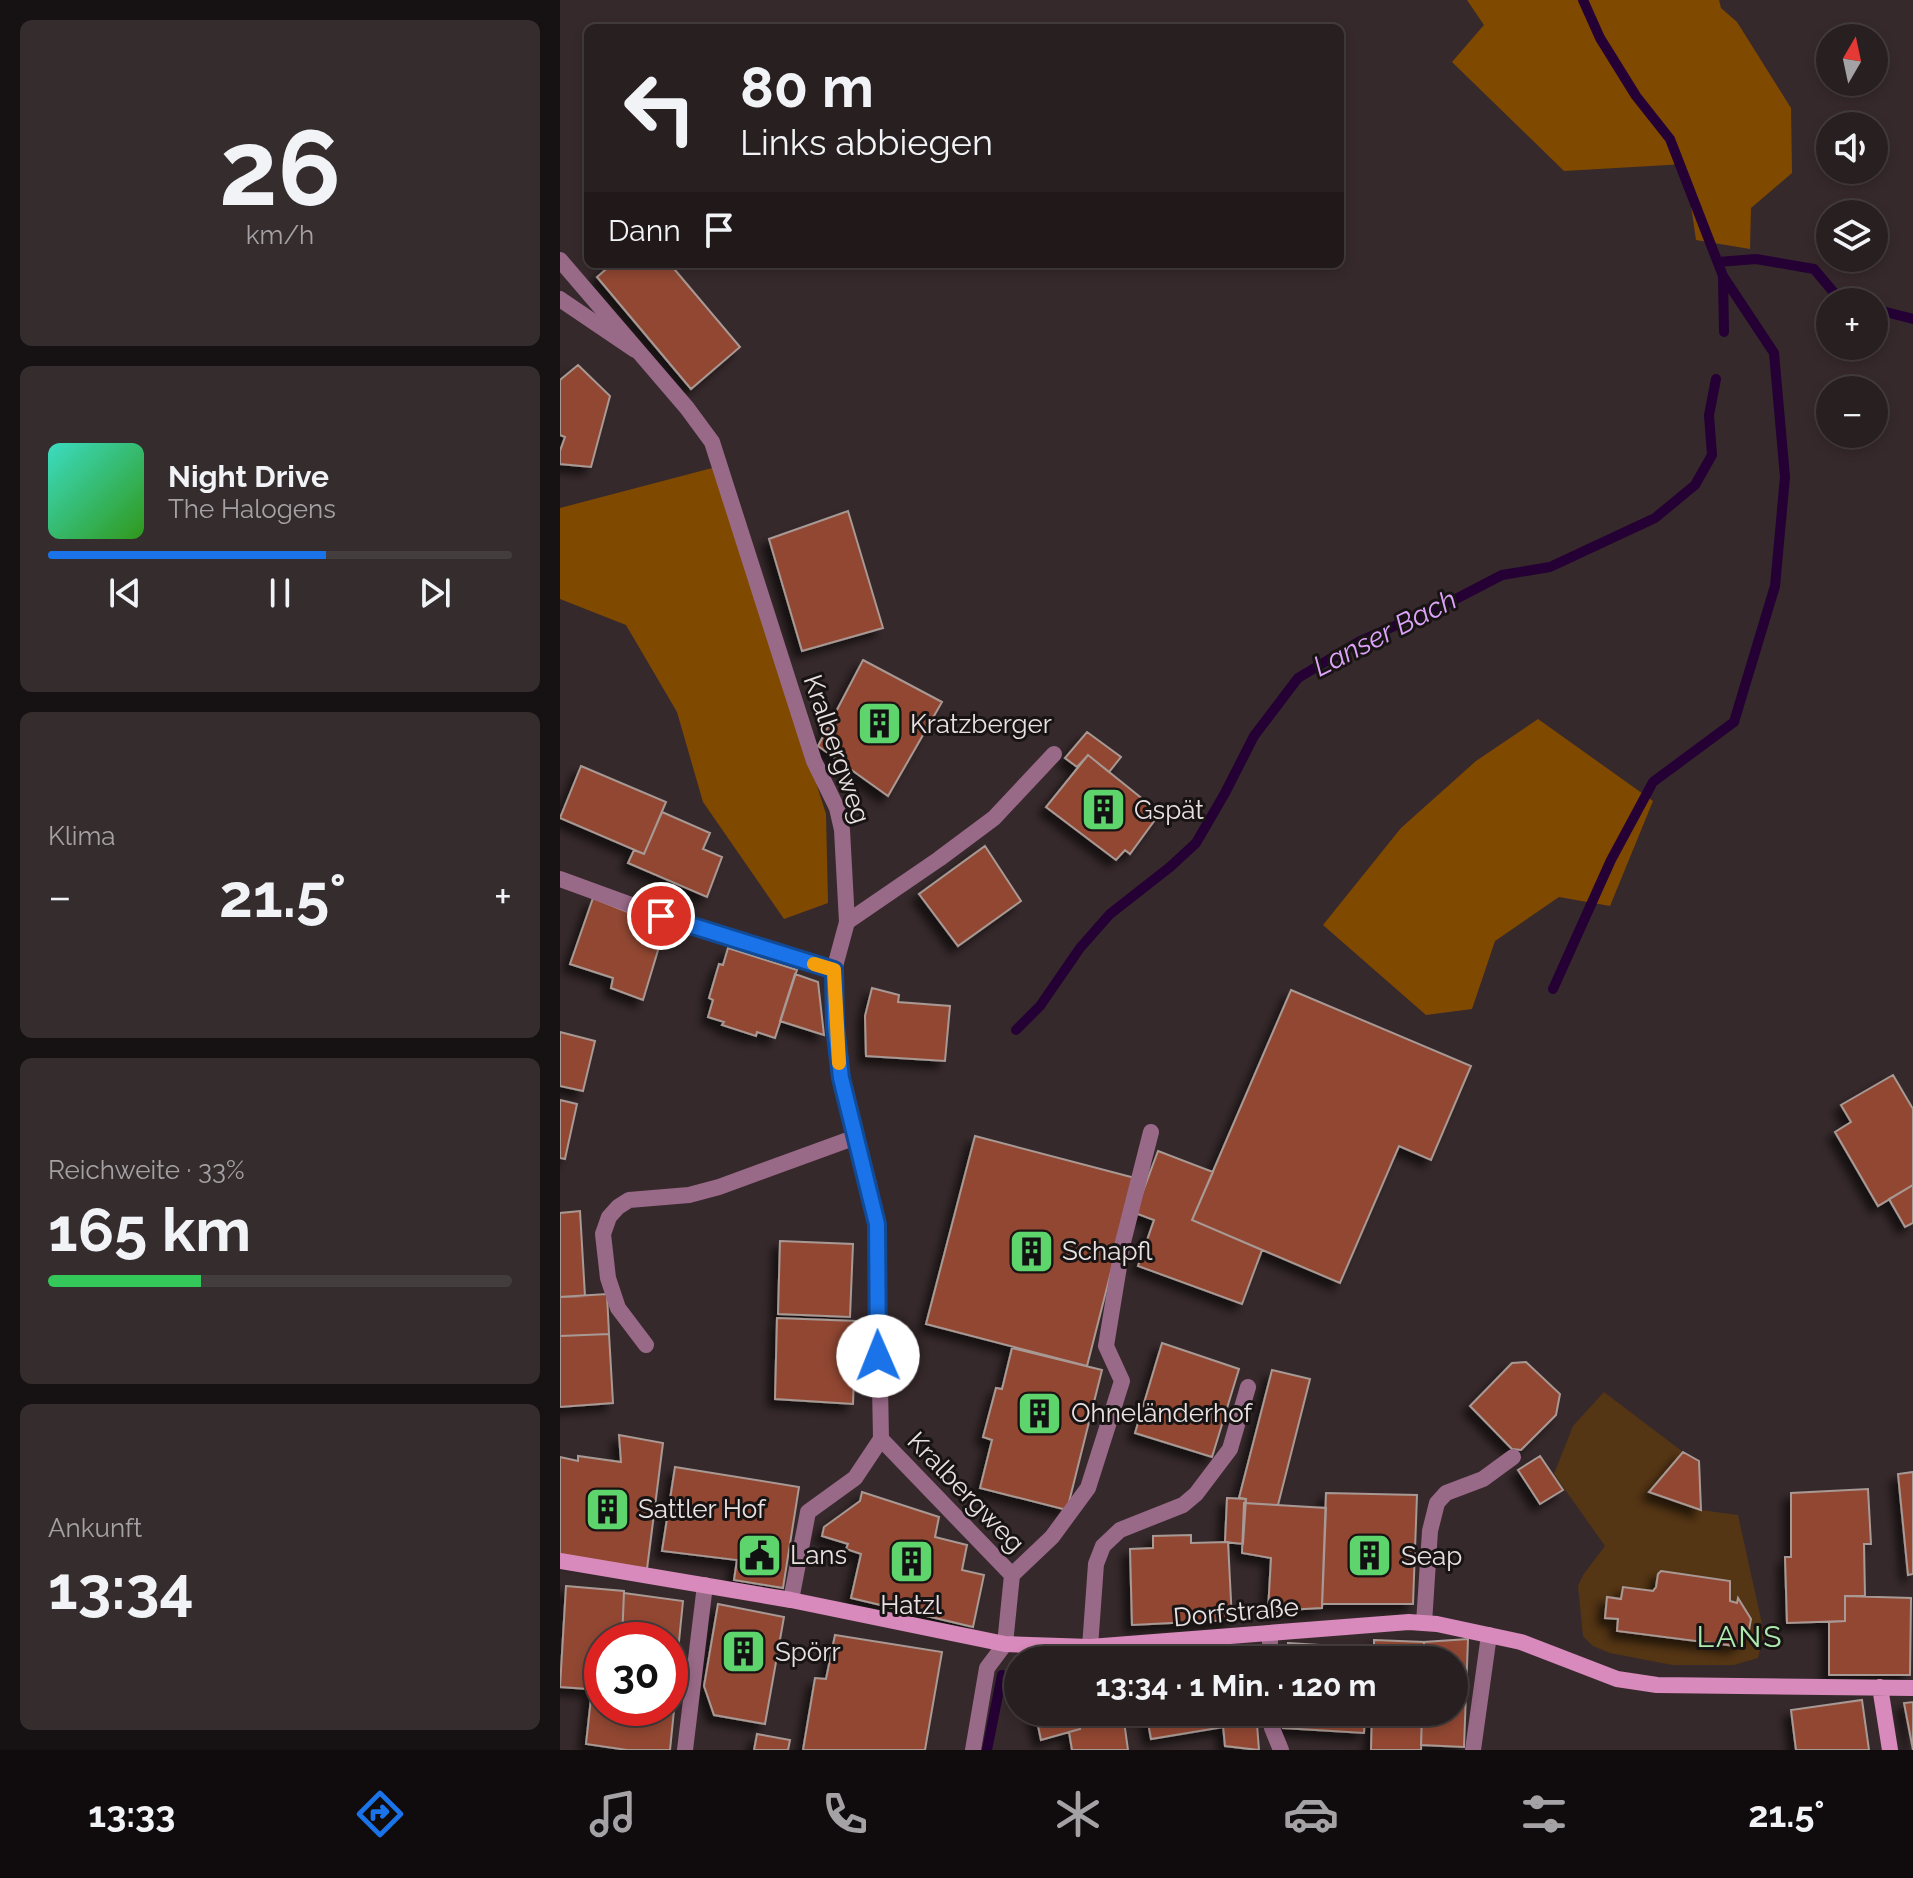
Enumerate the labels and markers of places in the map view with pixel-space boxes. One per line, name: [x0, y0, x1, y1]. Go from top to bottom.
building icon: Kratzberger: [855, 700, 903, 748]
place label: Kratzberger: [910, 709, 1052, 739]
building icon: Gspät: [1079, 786, 1127, 834]
place label: Gspät: [1134, 795, 1204, 825]
pin: [627, 882, 695, 950]
building icon: Schapfl: [1007, 1227, 1055, 1275]
place label: Schapfl: [1062, 1236, 1153, 1266]
building icon: Ohneländerhof: [1016, 1389, 1064, 1437]
place label: Ohneländerhof: [1071, 1398, 1253, 1428]
building icon: Sattler Hof: [583, 1485, 631, 1533]
place label: Sattler Hof: [638, 1494, 767, 1524]
public building icon: Lans: [735, 1531, 783, 1579]
building icon: Seap: [1346, 1532, 1394, 1580]
building icon: Hatzl: [887, 1538, 935, 1586]
place label: Lans: [790, 1540, 847, 1570]
place label: Seap: [1401, 1541, 1462, 1571]
place label: Hatzl: [880, 1590, 943, 1620]
building icon: Spörr: [720, 1628, 768, 1676]
place label: Spörr: [775, 1637, 841, 1667]

